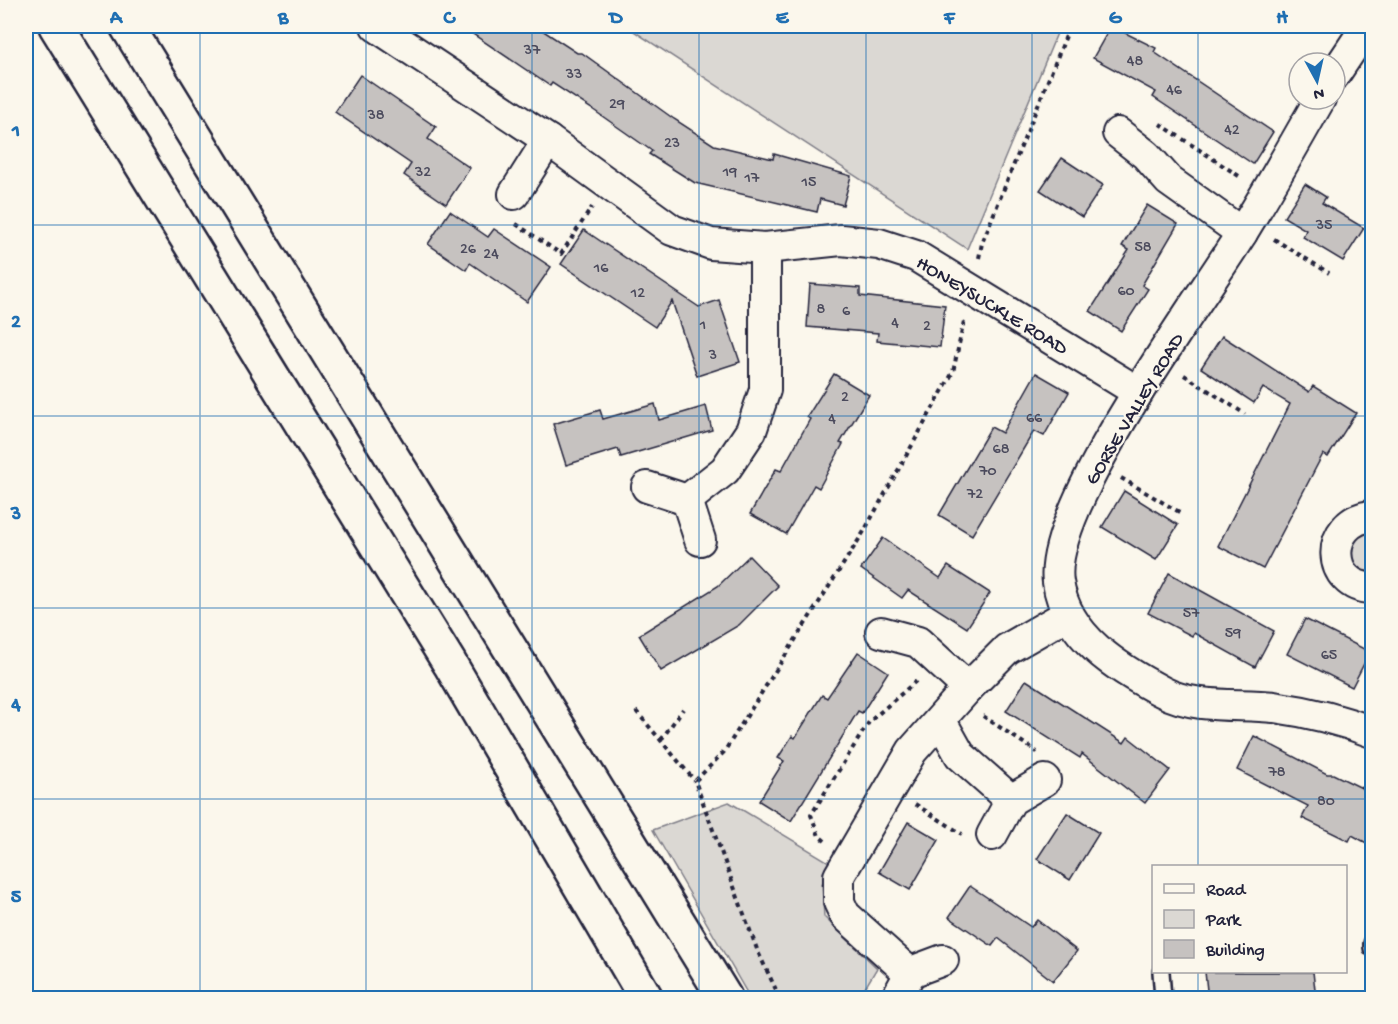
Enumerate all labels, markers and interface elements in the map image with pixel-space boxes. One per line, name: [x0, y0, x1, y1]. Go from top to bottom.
text: A: [109, 8, 124, 31]
text: B: [277, 8, 289, 31]
text: C: [443, 8, 457, 31]
text: D: [607, 8, 623, 31]
text: E: [776, 8, 790, 31]
text: F: [943, 8, 956, 31]
text: G: [1109, 8, 1123, 31]
text: H: [1276, 8, 1288, 31]
house number: 37: [523, 42, 541, 61]
north arrow: [1287, 51, 1347, 111]
house number: 48: [1127, 53, 1143, 72]
house number: 33: [565, 66, 582, 85]
house number: 46: [1166, 82, 1183, 101]
text: N: [1312, 82, 1325, 103]
house number: 29: [609, 96, 625, 115]
house number: 38: [366, 107, 385, 126]
text: 1: [11, 121, 20, 144]
house number: 42: [1224, 122, 1240, 141]
house number: 23: [664, 135, 680, 154]
house number: 32: [414, 164, 431, 183]
house number: 19: [722, 164, 737, 183]
house number: 17: [744, 170, 760, 189]
house number: 15: [801, 174, 816, 193]
house number: 35: [1315, 217, 1332, 236]
house number: 58: [1134, 239, 1152, 258]
house number: 26: [460, 241, 477, 260]
house number: 24: [483, 246, 499, 265]
street label: HONEYSUCKLE ROAD: [911, 253, 1072, 362]
house number: 16: [593, 260, 609, 279]
house number: 60: [1117, 283, 1135, 302]
house number: 12: [630, 285, 645, 304]
house number: 8: [817, 301, 826, 320]
house number: 6: [842, 303, 851, 322]
text: 2: [11, 312, 21, 335]
house number: 4: [891, 315, 899, 334]
house number: 1: [699, 317, 706, 336]
house number: 2: [923, 318, 931, 337]
street label: GORSE VALLEY ROAD: [1082, 329, 1191, 490]
house number: 3: [708, 347, 717, 366]
house number: 2: [841, 389, 849, 408]
house number: 66: [1026, 410, 1043, 429]
house number: 4: [828, 411, 836, 430]
house number: 68: [993, 441, 1010, 460]
house number: 70: [978, 463, 997, 482]
house number: 72: [966, 486, 983, 505]
text: 3: [10, 504, 21, 527]
house number: 57: [1183, 605, 1200, 624]
house number: 59: [1225, 625, 1241, 644]
house number: 65: [1321, 647, 1337, 666]
text: 4: [10, 695, 21, 718]
house number: 78: [1267, 764, 1286, 783]
house number: 80: [1317, 793, 1335, 812]
legend: [1152, 865, 1347, 973]
text: Road: [1206, 881, 1247, 902]
text: 5: [11, 887, 22, 910]
text: Park: [1205, 911, 1242, 932]
text: Building: [1205, 941, 1265, 962]

